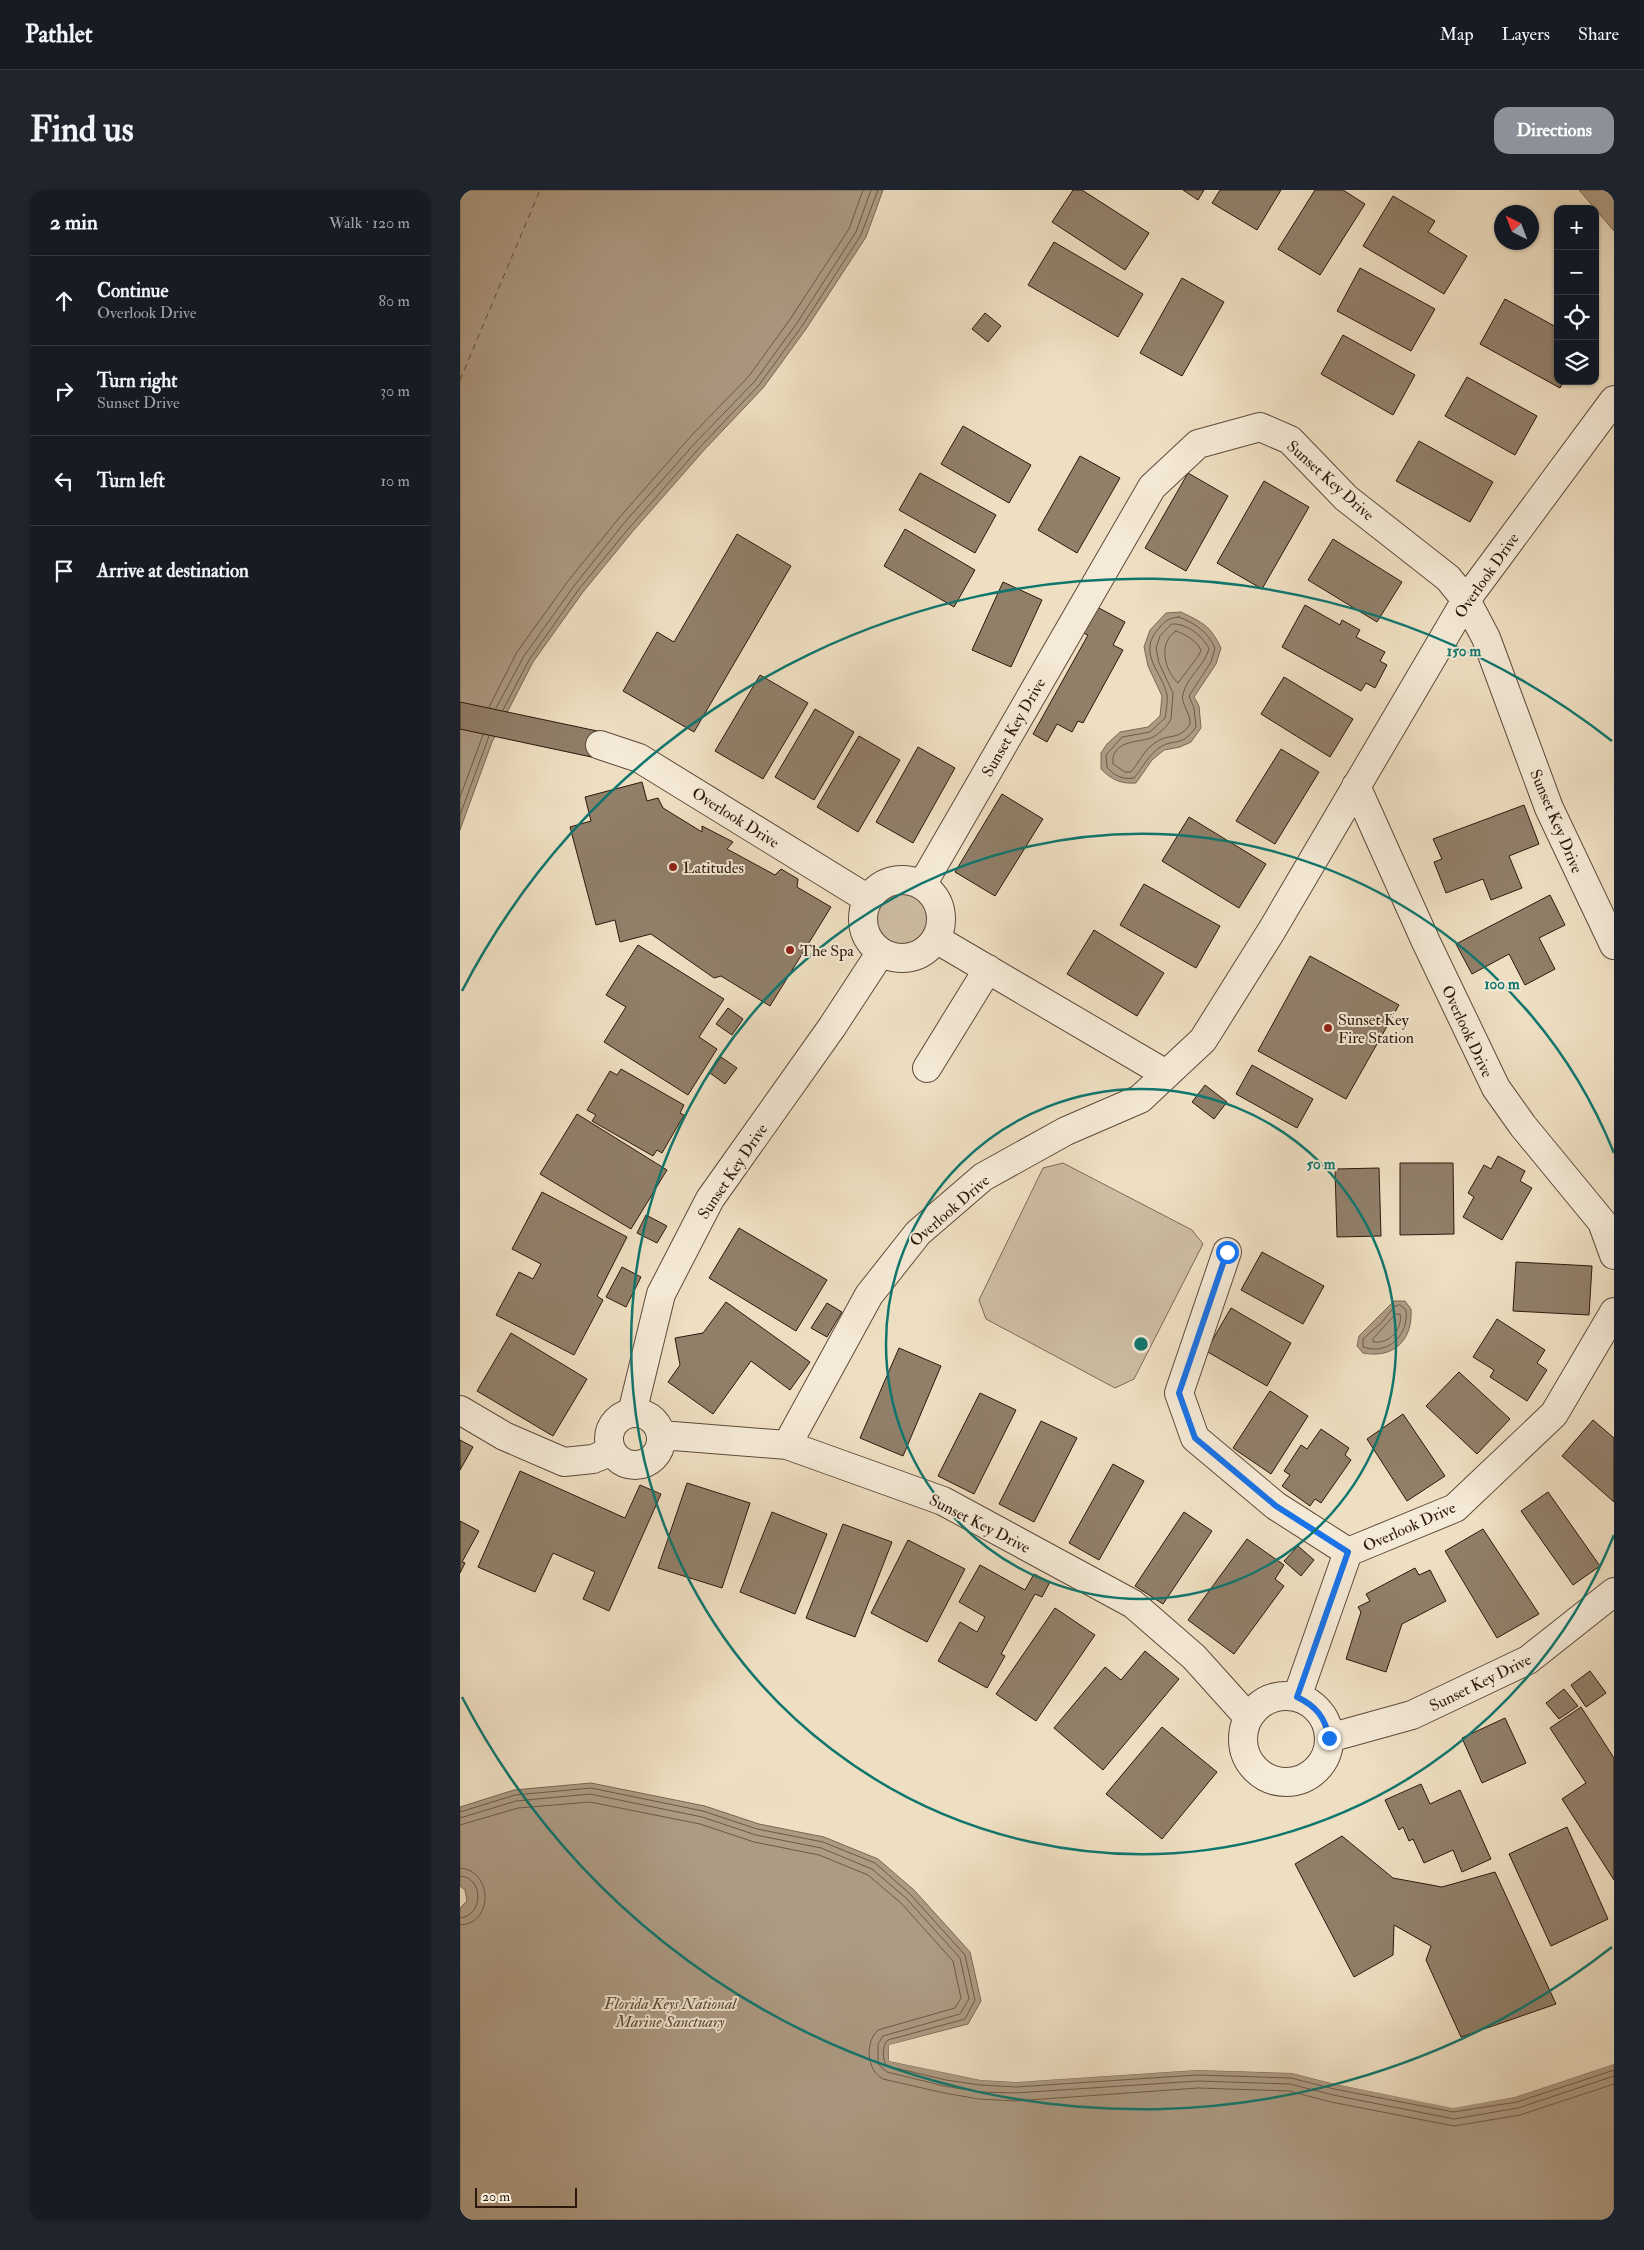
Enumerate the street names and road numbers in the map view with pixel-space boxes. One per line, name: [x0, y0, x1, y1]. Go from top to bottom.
street label: Sunset Key Drive: [1282, 436, 1378, 525]
street label: Overlook Drive: [1450, 529, 1524, 622]
street label: Sunset Key Drive: [978, 674, 1050, 780]
street label: Sunset Key Drive: [1525, 766, 1587, 877]
street label: Overlook Drive: [688, 783, 783, 853]
street label: Overlook Drive: [1437, 982, 1497, 1081]
street label: Sunset Key Drive: [694, 1120, 772, 1223]
street label: Overlook Drive: [906, 1170, 994, 1251]
street label: Sunset Key Drive: [926, 1490, 1034, 1558]
street label: Overlook Drive: [1360, 1497, 1459, 1556]
street label: Sunset Key Drive: [1426, 1649, 1535, 1716]

